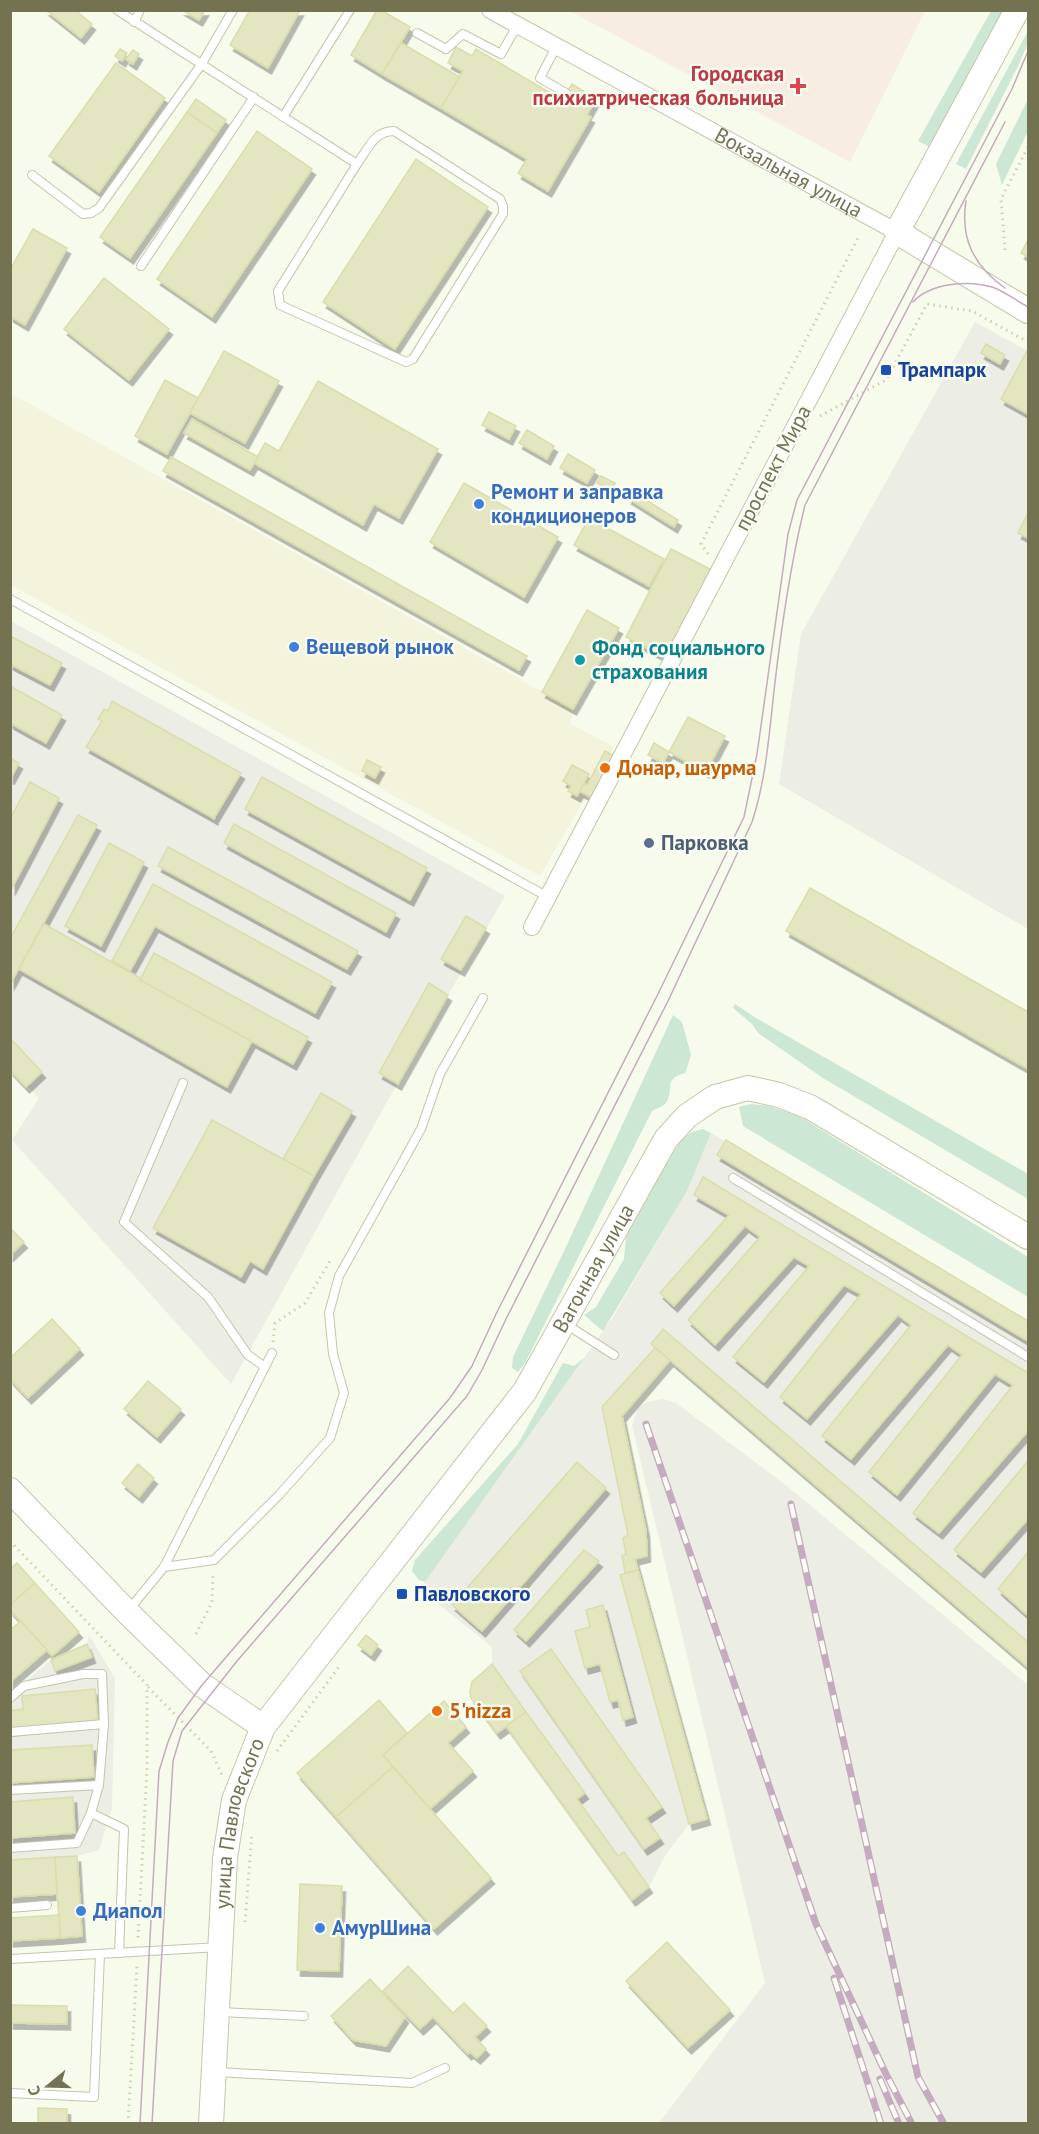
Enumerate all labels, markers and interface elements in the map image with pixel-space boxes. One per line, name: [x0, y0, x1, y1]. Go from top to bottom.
place label: Городская психиатрическая больница: [532, 60, 784, 111]
marker: Городская психиатрическая больница: [789, 77, 807, 95]
street label: Вокзальная улица: [710, 121, 867, 224]
place label: Трампарк: [898, 356, 987, 383]
marker: Трампарк: [879, 363, 893, 377]
street label: проспект Мира: [728, 400, 817, 535]
place label: Ремонт и заправка кондиционеров: [491, 478, 663, 529]
marker: Ремонт и заправка кондиционеров: [472, 497, 486, 511]
place label: Вещевой рынок: [306, 633, 454, 660]
place label: Фонд социального страхования: [592, 634, 765, 685]
marker: Вещевой рынок: [287, 640, 301, 654]
marker: Фонд социального страхования: [573, 653, 587, 667]
place label: Донар, шаурма: [617, 754, 756, 781]
marker: Донар, шаурма: [598, 761, 612, 775]
place label: Парковка: [661, 829, 749, 856]
marker: Парковка: [642, 836, 656, 850]
street label: Вагонная улица: [546, 1199, 640, 1338]
place label: Павловского: [414, 1580, 531, 1607]
marker: Павловского: [395, 1587, 409, 1601]
place label: 5'nizza: [449, 1697, 511, 1724]
marker: 5'nizza: [430, 1704, 444, 1718]
street label: улица Павловского: [208, 1734, 270, 1910]
place label: Диапол: [93, 1897, 163, 1924]
marker: Диапол: [74, 1904, 88, 1918]
place label: АмурШина: [332, 1914, 431, 1941]
marker: АмурШина: [313, 1921, 327, 1935]
north arrow: [18, 2056, 78, 2116]
text: С: [23, 2083, 45, 2098]

